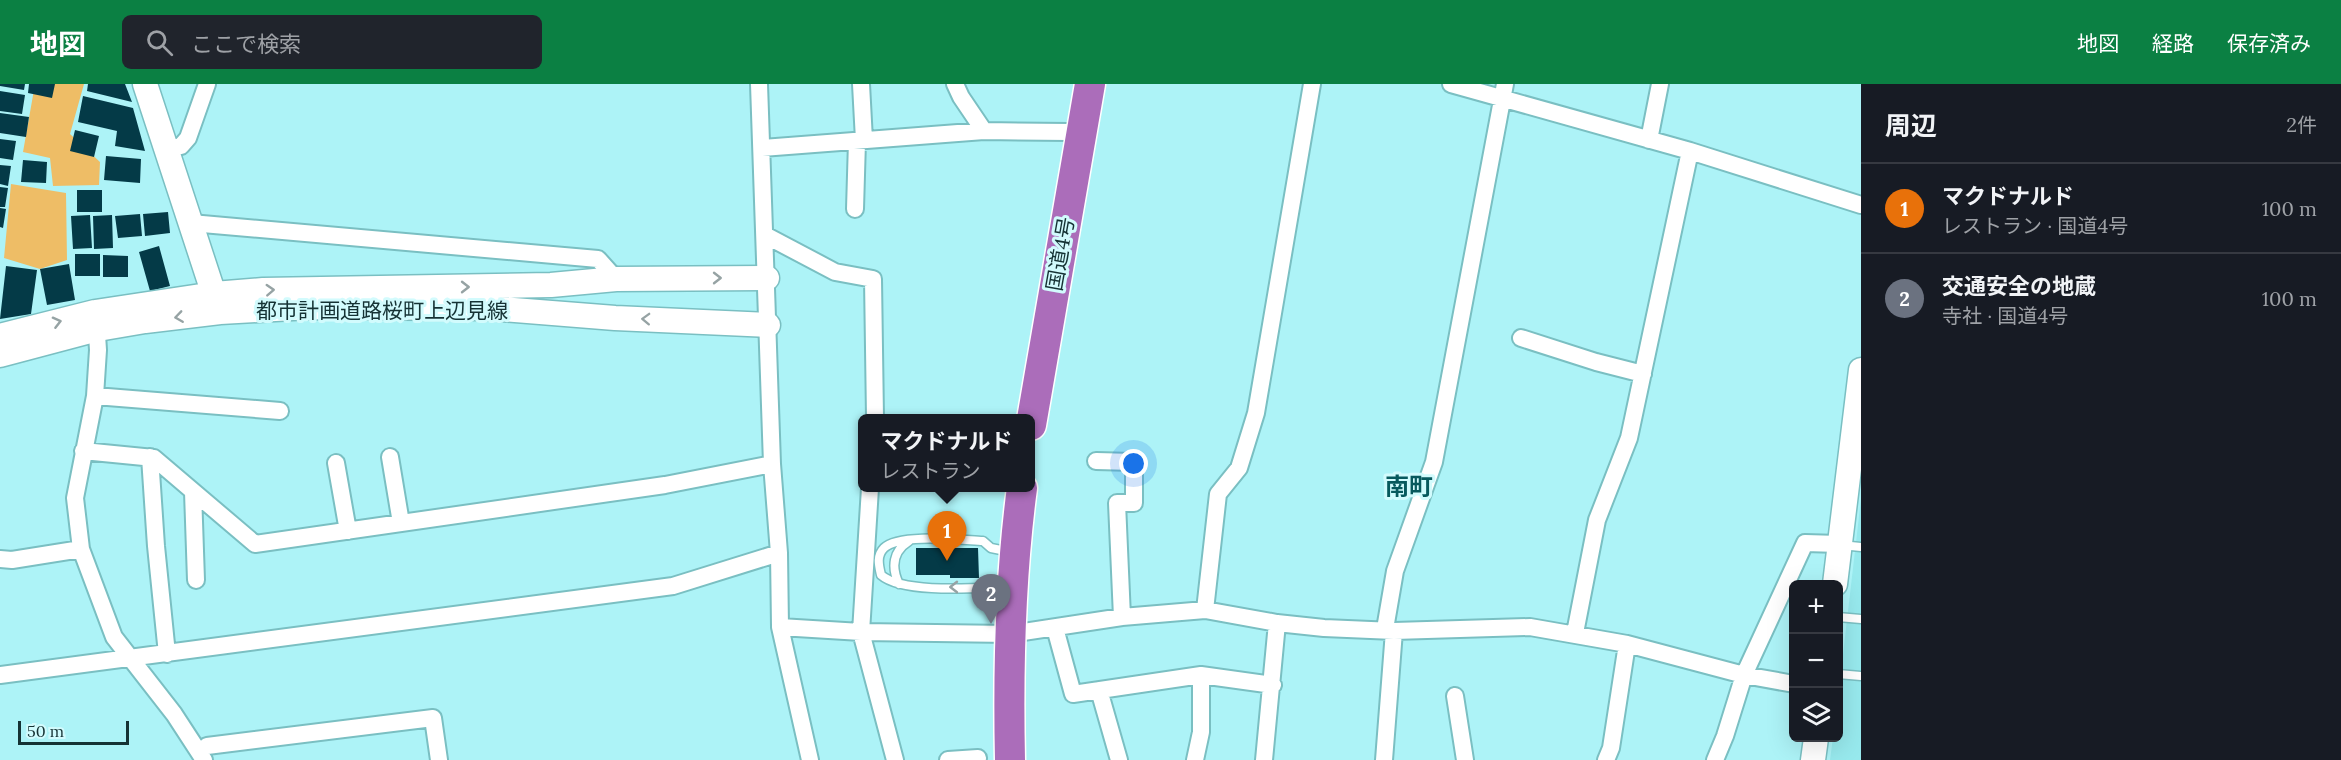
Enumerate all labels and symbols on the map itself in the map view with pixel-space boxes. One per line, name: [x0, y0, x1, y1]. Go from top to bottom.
street label: 国道4号: [1040, 215, 1080, 293]
one-way arrow: [712, 272, 721, 284]
one-way arrow: [460, 281, 469, 293]
one-way arrow: [265, 284, 274, 297]
street label: 都市計画道路桜町上辺見線: [256, 297, 508, 324]
one-way arrow: [174, 310, 183, 322]
one-way arrow: [641, 312, 650, 325]
one-way arrow: [51, 317, 62, 329]
your location: [1119, 449, 1148, 478]
district label: 南町: [1385, 471, 1433, 502]
pin: 1: [928, 512, 966, 561]
pin: 2: [972, 574, 1010, 624]
one-way arrow: [950, 581, 959, 593]
scale bar: [18, 718, 129, 746]

